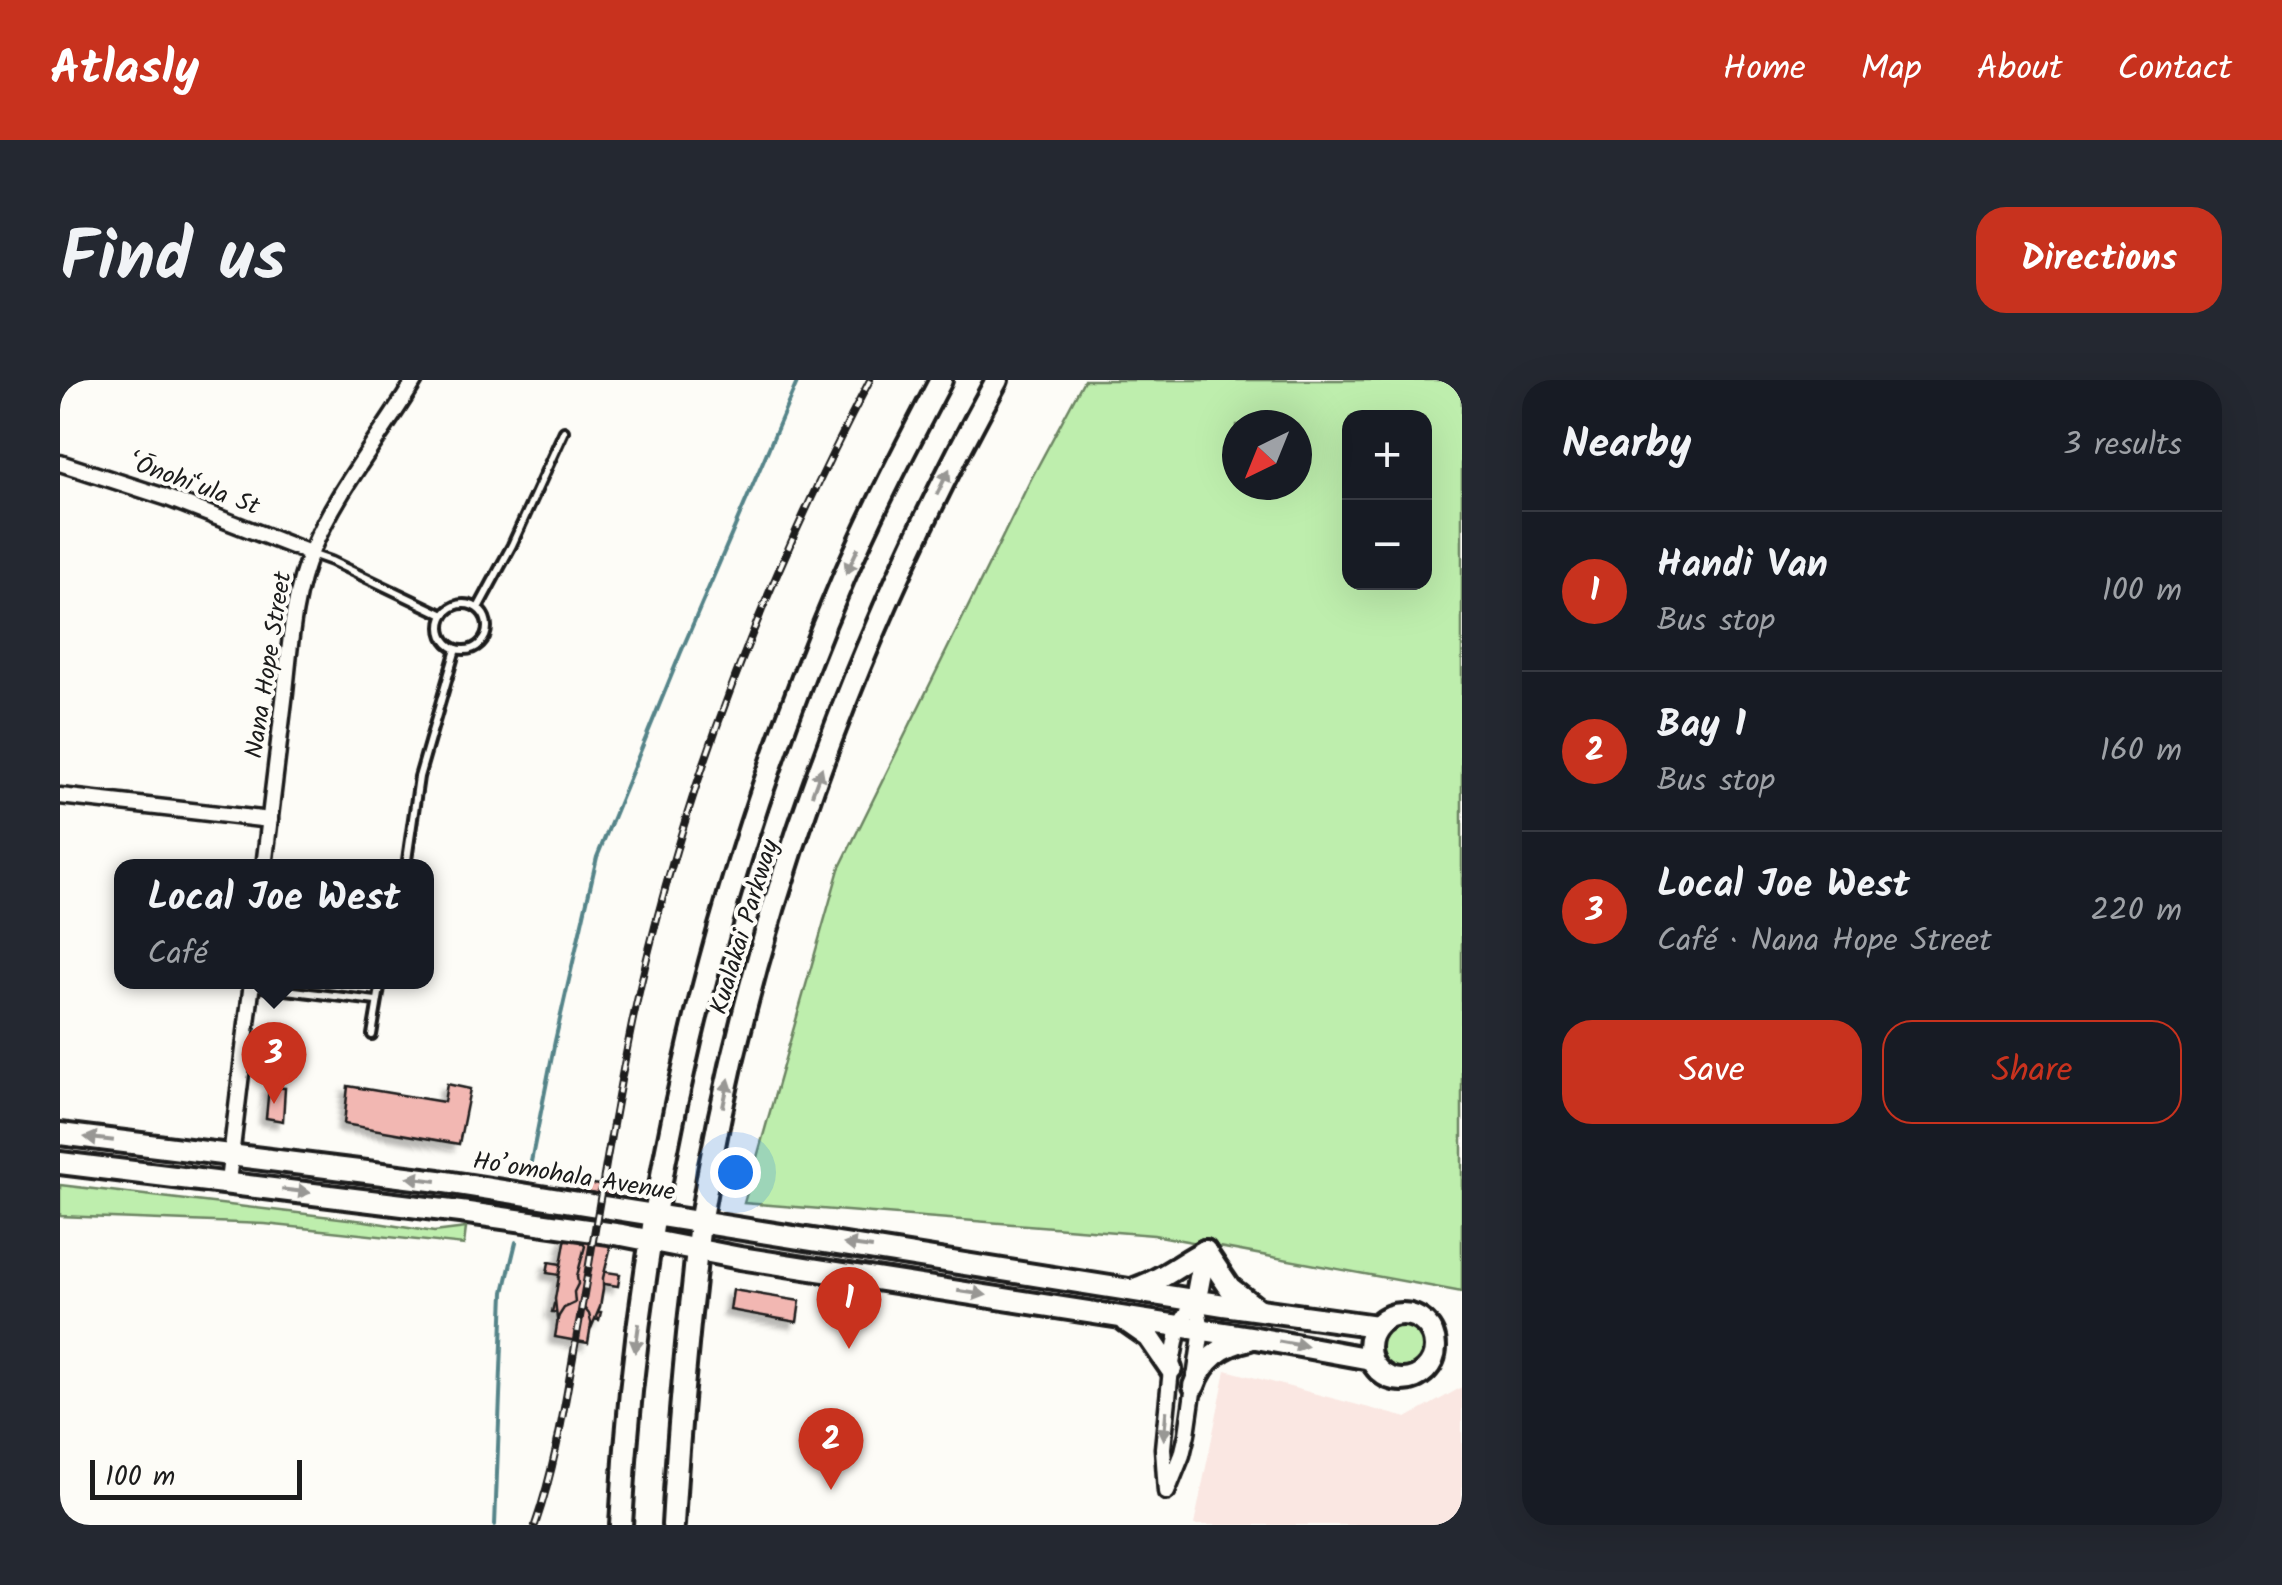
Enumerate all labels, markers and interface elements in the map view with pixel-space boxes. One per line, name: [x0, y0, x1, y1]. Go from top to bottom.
text: Atlasly: [50, 32, 199, 108]
text: Home: [1723, 42, 1806, 98]
text: Map: [1861, 42, 1922, 98]
text: About: [1977, 42, 2062, 98]
text: Contact: [2117, 42, 2232, 98]
text: Find us: [60, 205, 286, 316]
button: Directions: [1976, 207, 2222, 313]
north arrow: [1222, 410, 1312, 500]
map controls: [1342, 410, 1432, 590]
button: +: [1342, 410, 1432, 500]
text: Nearby: [1562, 412, 1691, 479]
text: 3 results: [2063, 420, 2182, 471]
street label: ‘Ōnohi‘ula St: [123, 443, 265, 527]
one-way arrow: [935, 468, 952, 497]
button: −: [1342, 500, 1432, 590]
text: Handi Van: [1657, 536, 1828, 596]
one-way arrow: [843, 547, 860, 576]
text: 1: [1590, 566, 1599, 617]
text: 100 m: [2102, 566, 2182, 617]
street label: Nana Hope Street: [235, 569, 304, 761]
text: Bus stop: [1657, 596, 1775, 647]
text: Bay 1: [1657, 696, 1746, 756]
text: 2: [1585, 726, 1604, 777]
text: 160 m: [2100, 726, 2182, 777]
text: Bus stop: [1657, 756, 1775, 807]
one-way arrow: [810, 766, 825, 796]
street label: Kualakai Parkway: [699, 834, 791, 1020]
text: Local Joe West: [1657, 856, 1910, 916]
popup: [114, 859, 434, 989]
text: Local Joe West: [147, 869, 401, 929]
text: 3: [1586, 886, 1603, 937]
text: 220 m: [2091, 886, 2182, 937]
text: Café · Nana Hope Street: [1657, 916, 1992, 967]
text: Café: [147, 929, 208, 980]
button: Save: [1562, 1020, 1862, 1124]
button: Share: [1882, 1020, 2182, 1124]
pin: 3: [242, 1022, 306, 1104]
one-way arrow: [719, 1077, 734, 1108]
one-way arrow: [83, 1131, 114, 1147]
street label: Ho’omohala Avenue: [470, 1141, 678, 1213]
your location: [710, 1147, 761, 1198]
one-way arrow: [405, 1170, 437, 1186]
one-way arrow: [281, 1183, 312, 1199]
one-way arrow: [841, 1238, 873, 1254]
pin: 1: [816, 1266, 882, 1349]
one-way arrow: [956, 1286, 988, 1302]
one-way arrow: [629, 1322, 645, 1354]
one-way arrow: [1277, 1337, 1309, 1352]
pin: 2: [798, 1408, 864, 1490]
one-way arrow: [1156, 1410, 1172, 1442]
scale bar: [90, 1455, 302, 1500]
text: 100 m: [105, 1455, 175, 1500]

